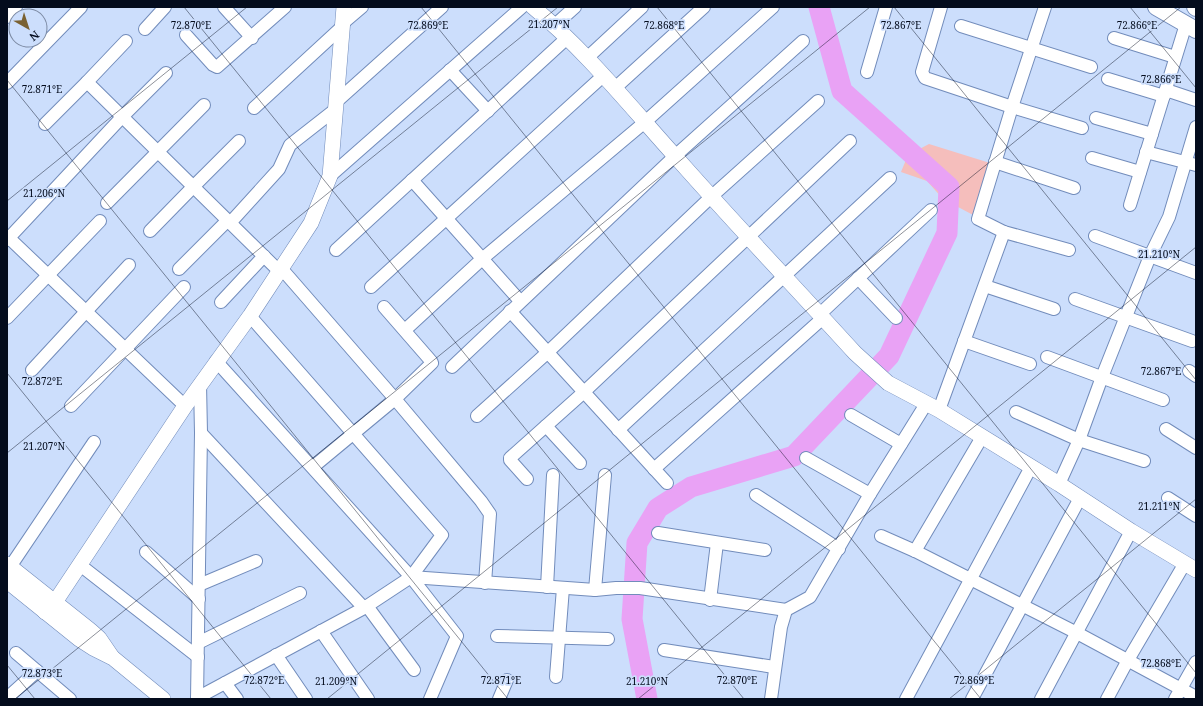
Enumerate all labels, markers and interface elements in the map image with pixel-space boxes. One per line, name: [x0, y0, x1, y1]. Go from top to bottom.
north arrow: [8, 8, 48, 48]
text: 21.207°N: [528, 17, 570, 31]
text: 72.870°E: [171, 18, 211, 32]
text: 72.869°E: [408, 18, 448, 32]
text: 72.868°E: [644, 18, 684, 32]
text: 72.867°E: [881, 18, 921, 32]
text: 72.866°E: [1117, 18, 1157, 32]
text: N: [26, 28, 43, 45]
text: 72.866°E: [1141, 72, 1181, 86]
text: 72.871°E: [22, 82, 62, 96]
text: 21.206°N: [23, 186, 65, 200]
text: 21.210°N: [1138, 247, 1180, 261]
text: 72.867°E: [1141, 364, 1181, 378]
text: 72.872°E: [22, 374, 62, 388]
text: 21.207°N: [23, 439, 65, 453]
text: 21.211°N: [1138, 499, 1180, 513]
text: 72.868°E: [1141, 656, 1181, 670]
text: 72.873°E: [22, 666, 62, 680]
text: 72.872°E: [244, 673, 284, 687]
text: 72.871°E: [481, 673, 521, 687]
text: 72.870°E: [717, 673, 757, 687]
text: 72.869°E: [954, 673, 994, 687]
text: 21.209°N: [315, 674, 357, 688]
text: 21.210°N: [626, 674, 668, 688]

